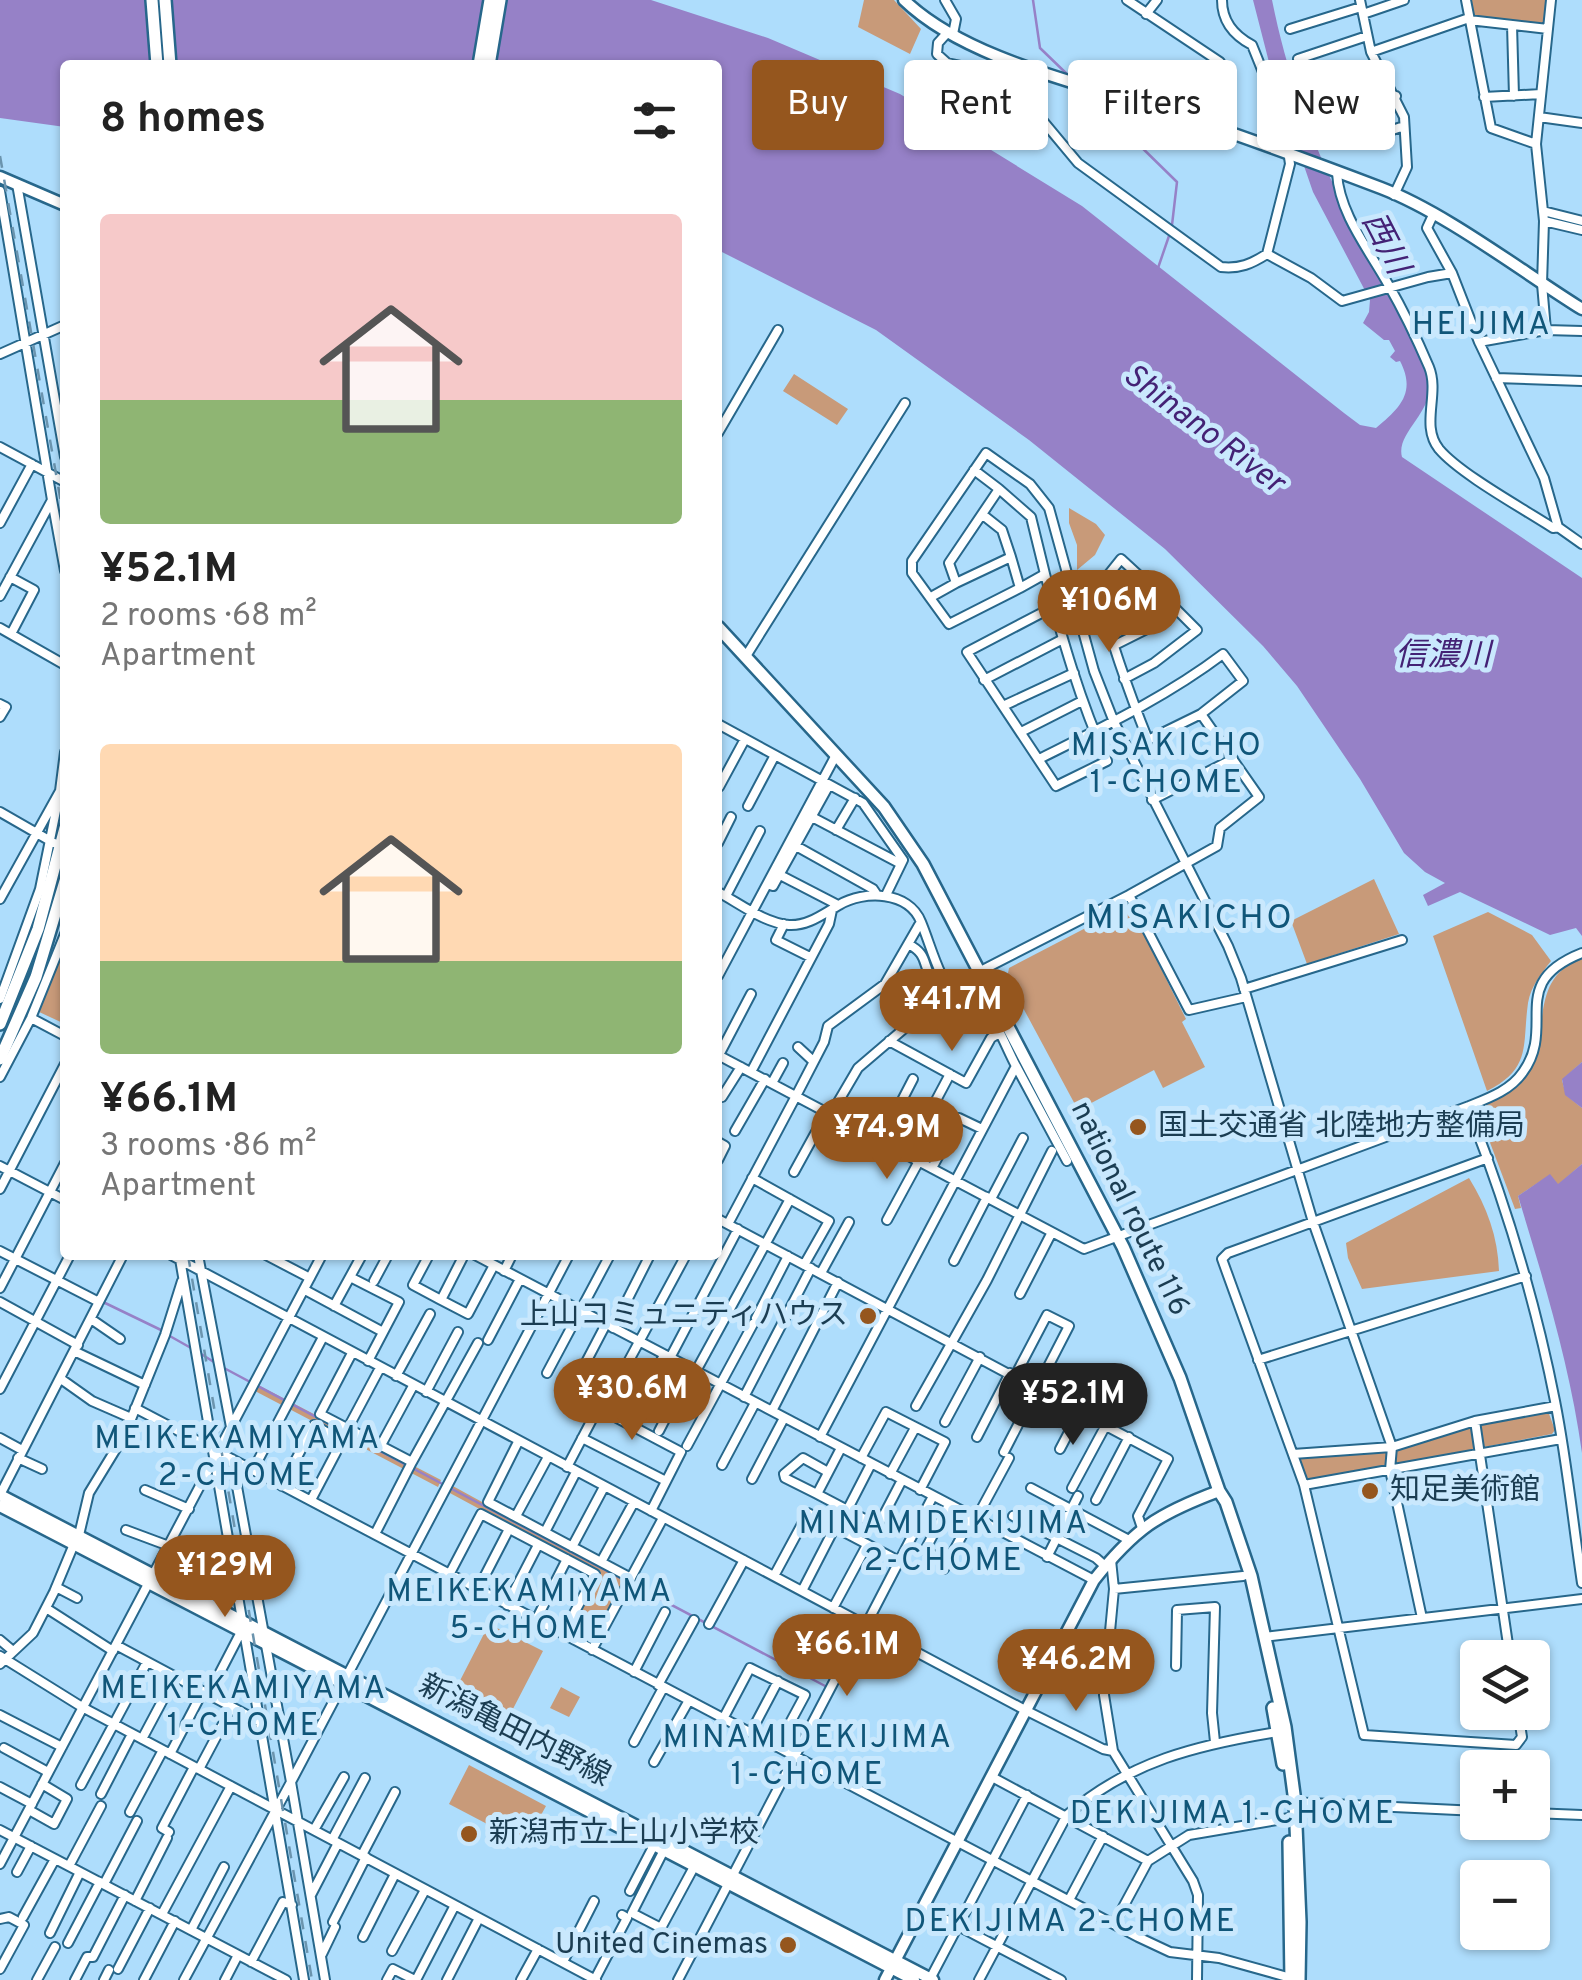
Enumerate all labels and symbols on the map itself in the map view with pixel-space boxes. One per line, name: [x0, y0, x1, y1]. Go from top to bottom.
water label: 西川: [1352, 206, 1418, 284]
district label: HEIJIMA: [1412, 306, 1552, 346]
water label: Shinano River: [1114, 356, 1294, 505]
pin: ¥106M: [1039, 570, 1179, 655]
water label: 信濃川: [1395, 637, 1494, 677]
district label: MISAKICHO 1-CHOME: [1071, 727, 1263, 804]
district label: MISAKICHO: [1086, 897, 1294, 941]
pin: ¥41.7M: [871, 969, 1033, 1054]
street label: national route 116: [1061, 1096, 1197, 1322]
pin: ¥74.9M: [806, 1097, 968, 1182]
place label: 国土交通省 北陸地方整備局: [1158, 1109, 1525, 1146]
marker: 国土交通省 北陸地方整備局: [1127, 1116, 1149, 1138]
place label: 上山コミュニティハウス: [520, 1298, 848, 1335]
marker: 上山コミュニティハウス: [857, 1305, 879, 1327]
pin: ¥30.6M: [551, 1358, 713, 1443]
pin: ¥52.1M: [992, 1363, 1154, 1448]
district label: MEIKEKAMIYAMA 2-CHOME: [94, 1420, 382, 1497]
place label: 知足美術館: [1390, 1473, 1540, 1510]
marker: 知足美術館: [1359, 1480, 1381, 1502]
district label: MINAMIDEKIJIMA 2-CHOME: [799, 1505, 1089, 1582]
pin: ¥129M: [155, 1535, 295, 1620]
district label: MEIKEKAMIYAMA 5-CHOME: [386, 1573, 674, 1650]
pin: ¥66.1M: [766, 1614, 928, 1699]
pin: ¥46.2M: [995, 1629, 1157, 1714]
street label: 新潟亀田内野線: [412, 1668, 616, 1796]
district label: MEIKEKAMIYAMA 1-CHOME: [100, 1670, 388, 1747]
district label: MINAMIDEKIJIMA 1-CHOME: [663, 1719, 953, 1796]
district label: DEKIJIMA 1-CHOME: [1070, 1795, 1396, 1835]
place label: 新潟市立上山小学校: [489, 1816, 759, 1853]
marker: 新潟市立上山小学校: [458, 1823, 480, 1845]
district label: DEKIJIMA 2-CHOME: [905, 1903, 1237, 1943]
place label: United Cinemas: [555, 1927, 768, 1964]
marker: United Cinemas: [777, 1934, 799, 1956]

